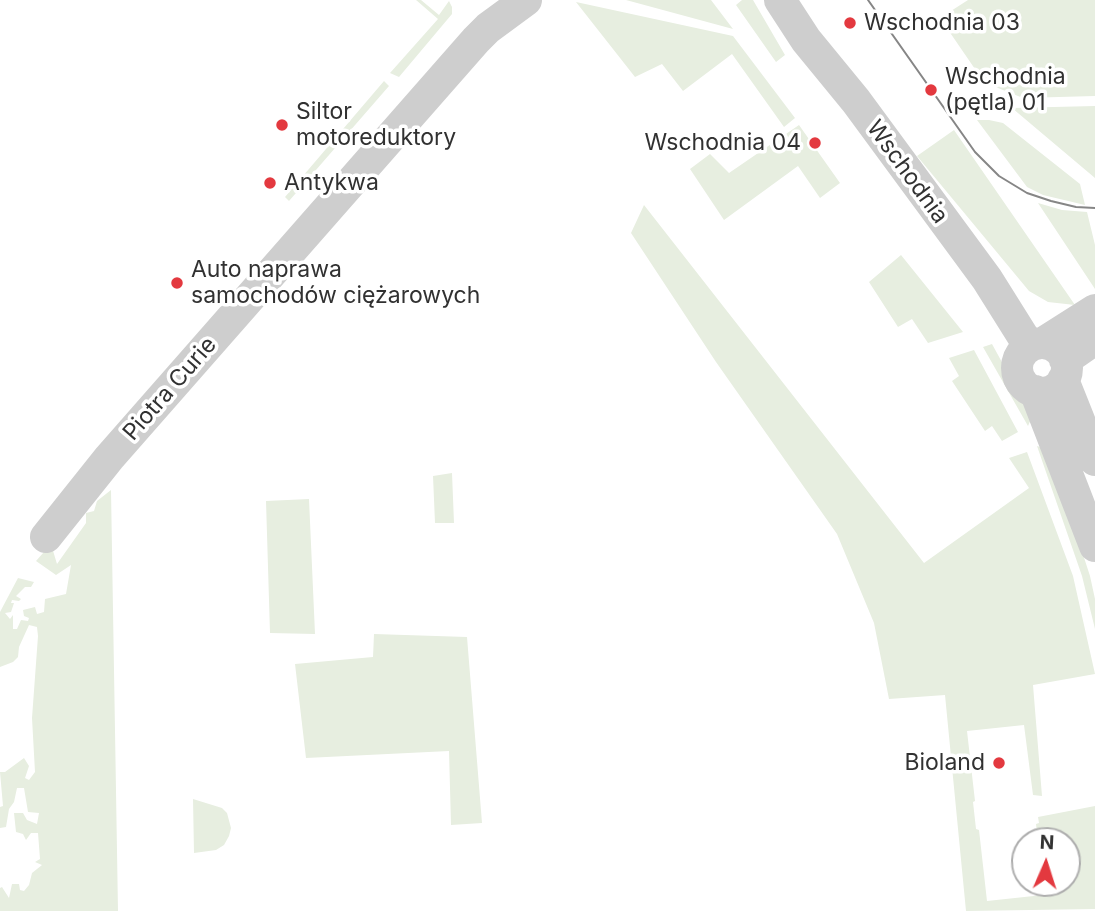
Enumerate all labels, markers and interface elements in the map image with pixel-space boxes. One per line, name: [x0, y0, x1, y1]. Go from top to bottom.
place label: Wschodnia 03: [864, 9, 1020, 37]
marker: Wschodnia 03: [842, 15, 858, 31]
place label: Wschodnia (pętla) 01: [945, 63, 1066, 117]
marker: Wschodnia (pętla) 01: [923, 82, 939, 98]
place label: Siltor motoreduktory: [296, 98, 456, 152]
street label: Wschodnia: [860, 115, 954, 229]
marker: Siltor motoreduktory: [274, 117, 290, 133]
place label: Wschodnia 04: [644, 129, 801, 157]
marker: Wschodnia 04: [807, 135, 823, 151]
place label: Antykwa: [284, 169, 379, 197]
marker: Antykwa: [262, 175, 278, 191]
place label: Auto naprawa samochodów ciężarowych: [191, 256, 480, 310]
marker: Auto naprawa samochodów ciężarowych: [169, 275, 185, 291]
street label: Piotra Curie: [118, 332, 222, 446]
place label: Bioland: [904, 749, 985, 777]
marker: Bioland: [991, 755, 1007, 771]
north arrow: [1011, 827, 1081, 897]
text: N: [1039, 831, 1055, 854]

